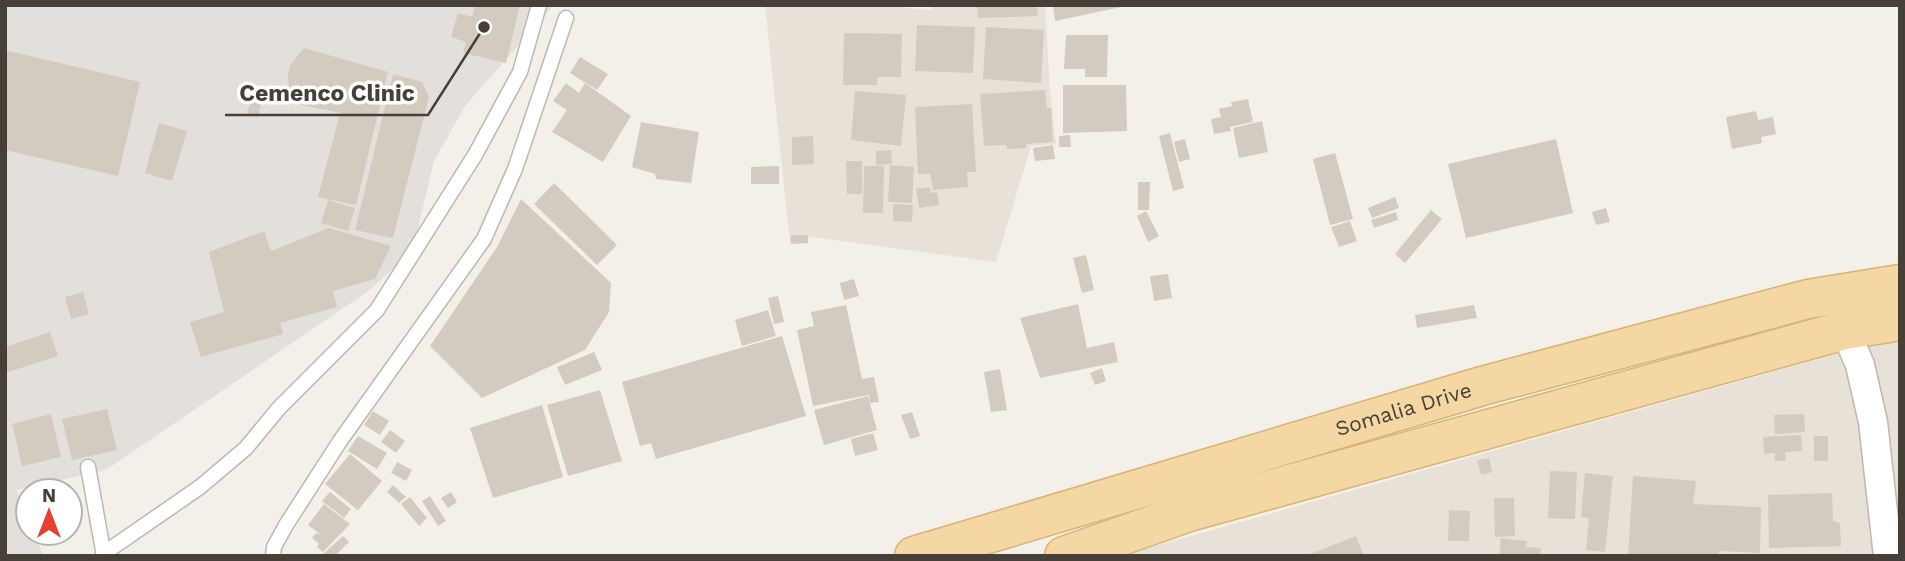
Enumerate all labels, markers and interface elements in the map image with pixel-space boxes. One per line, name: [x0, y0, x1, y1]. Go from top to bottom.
callout: Cemenco Clinic: [225, 71, 428, 115]
text: Cemenco Clinic: [239, 80, 415, 107]
street label: Somalia Drive: [1332, 377, 1474, 441]
north arrow: [14, 477, 84, 547]
text: N: [42, 484, 56, 507]

